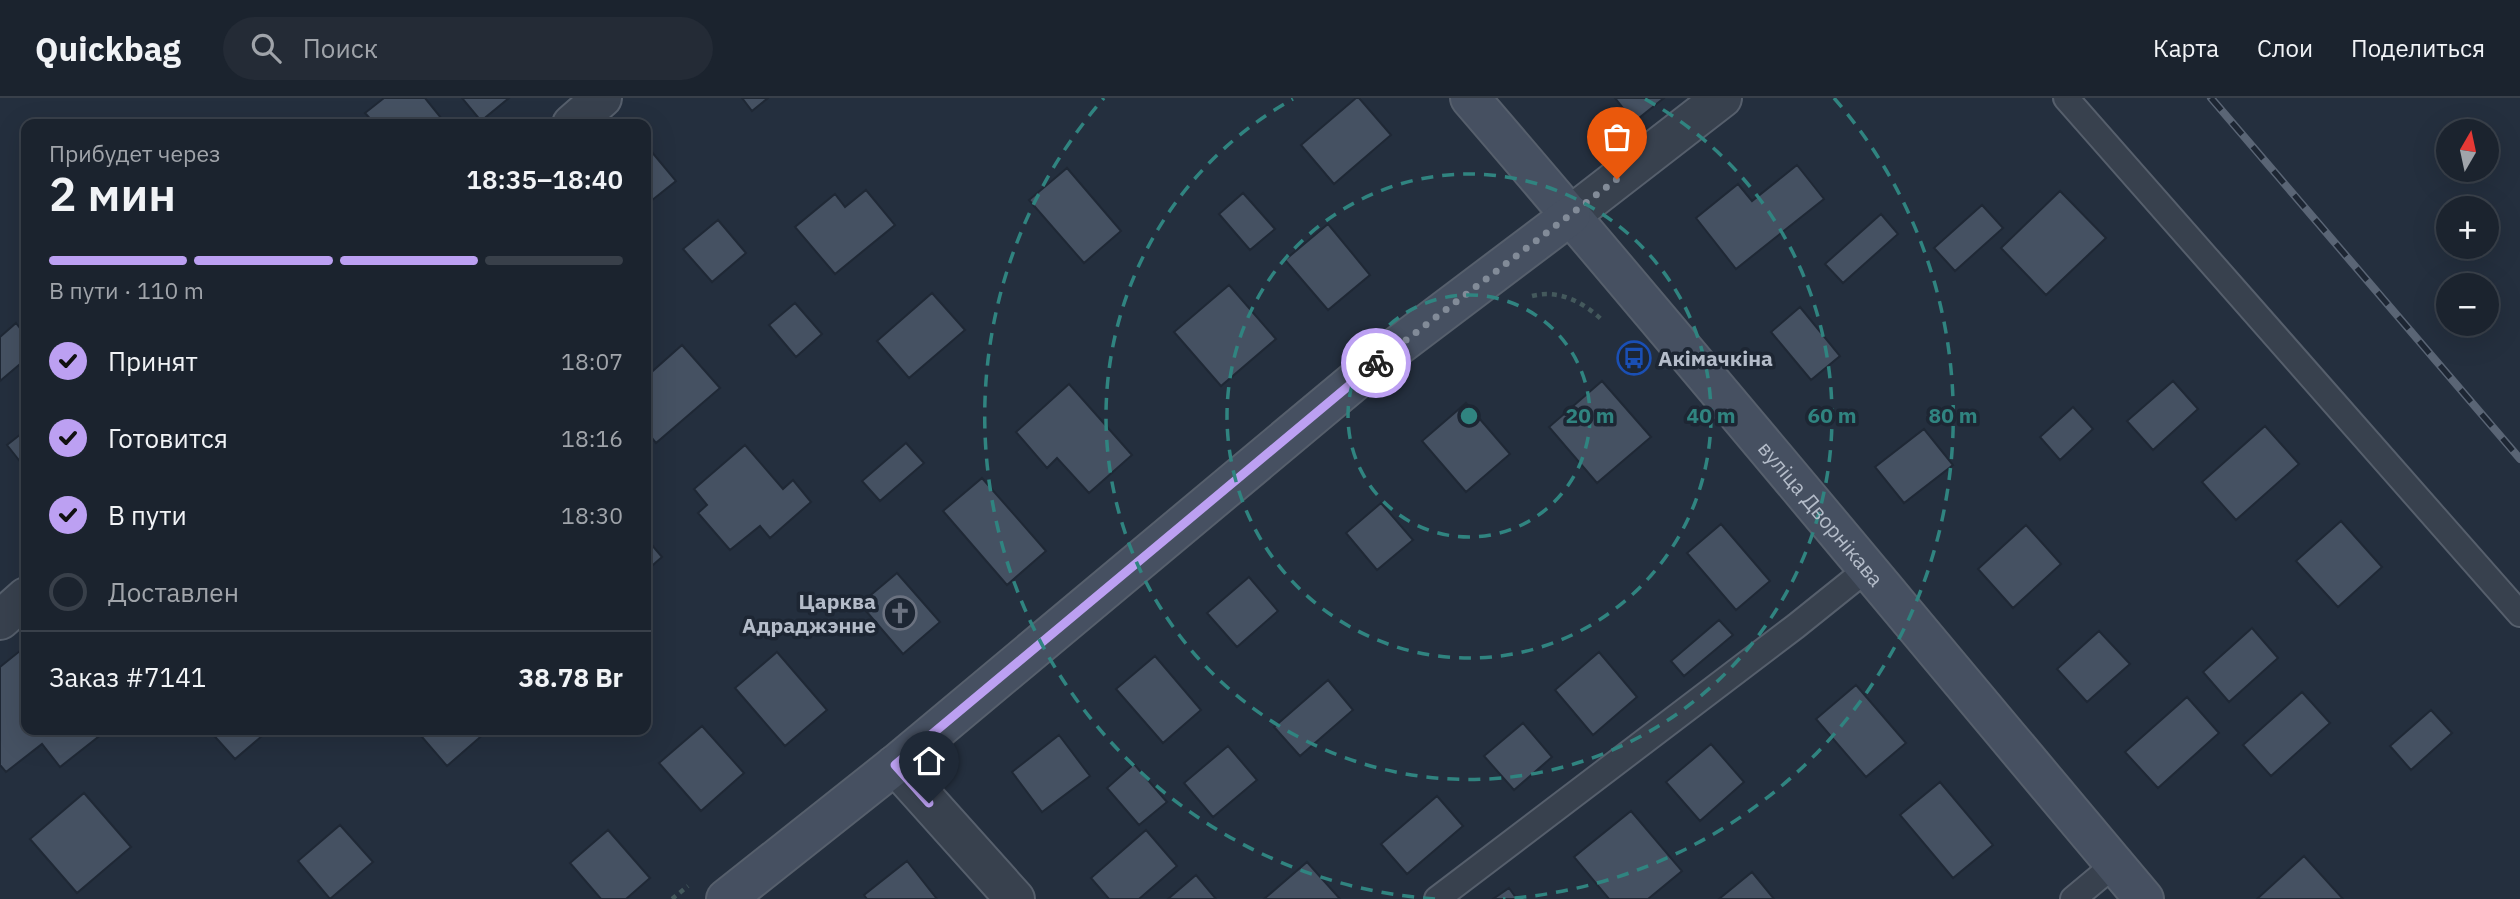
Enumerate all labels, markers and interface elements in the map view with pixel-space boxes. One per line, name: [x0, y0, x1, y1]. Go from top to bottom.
search box: [223, 17, 713, 80]
text: Quickbag: [35, 27, 181, 70]
icon: search: [247, 29, 285, 67]
text: Поиск: [303, 31, 378, 65]
text: Карта: [2153, 32, 2219, 64]
text: Слои: [2257, 32, 2313, 64]
text: Поделиться: [2351, 32, 2485, 64]
pin: [1587, 107, 1647, 179]
icon: bag: [1598, 118, 1636, 156]
north arrow: [2436, 119, 2499, 182]
map controls: [2436, 119, 2499, 336]
text: Прибудет через: [49, 138, 221, 168]
text: 18:35–18:40: [466, 162, 623, 196]
text: 2 мин: [49, 164, 176, 224]
button: +: [2436, 196, 2499, 259]
button: −: [2436, 273, 2499, 336]
text: В пути · 110 m: [49, 275, 204, 305]
courier: [1341, 328, 1411, 398]
bus stop icon: Акімачкіна: [1615, 339, 1653, 377]
icon: check: [49, 342, 87, 380]
text: Принят: [108, 344, 198, 378]
icon: bike: [1357, 344, 1395, 382]
place label: Акімачкіна: [1658, 344, 1773, 372]
text: 18:07: [561, 346, 623, 376]
text: 20 m: [1566, 401, 1614, 429]
text: 40 m: [1687, 401, 1735, 429]
text: 60 m: [1808, 401, 1856, 429]
text: 80 m: [1929, 401, 1977, 429]
centre of rings: [1457, 404, 1481, 428]
icon: check: [49, 419, 87, 457]
text: Готовится: [108, 421, 228, 455]
text: 18:16: [561, 423, 623, 453]
street label: вуліца Дворнікава: [1752, 435, 1890, 592]
icon: check: [49, 496, 87, 534]
text: В пути: [108, 498, 187, 532]
text: 18:30: [561, 500, 623, 530]
text: Доставлен: [108, 575, 239, 609]
place label: Царква Адраджэнне: [742, 587, 876, 639]
church icon: Царква Адраджэнне: [881, 594, 919, 632]
text: Заказ #7141: [49, 660, 206, 694]
text: 38.78 Br: [519, 660, 623, 694]
pin: [899, 731, 959, 803]
icon: home: [910, 742, 948, 780]

